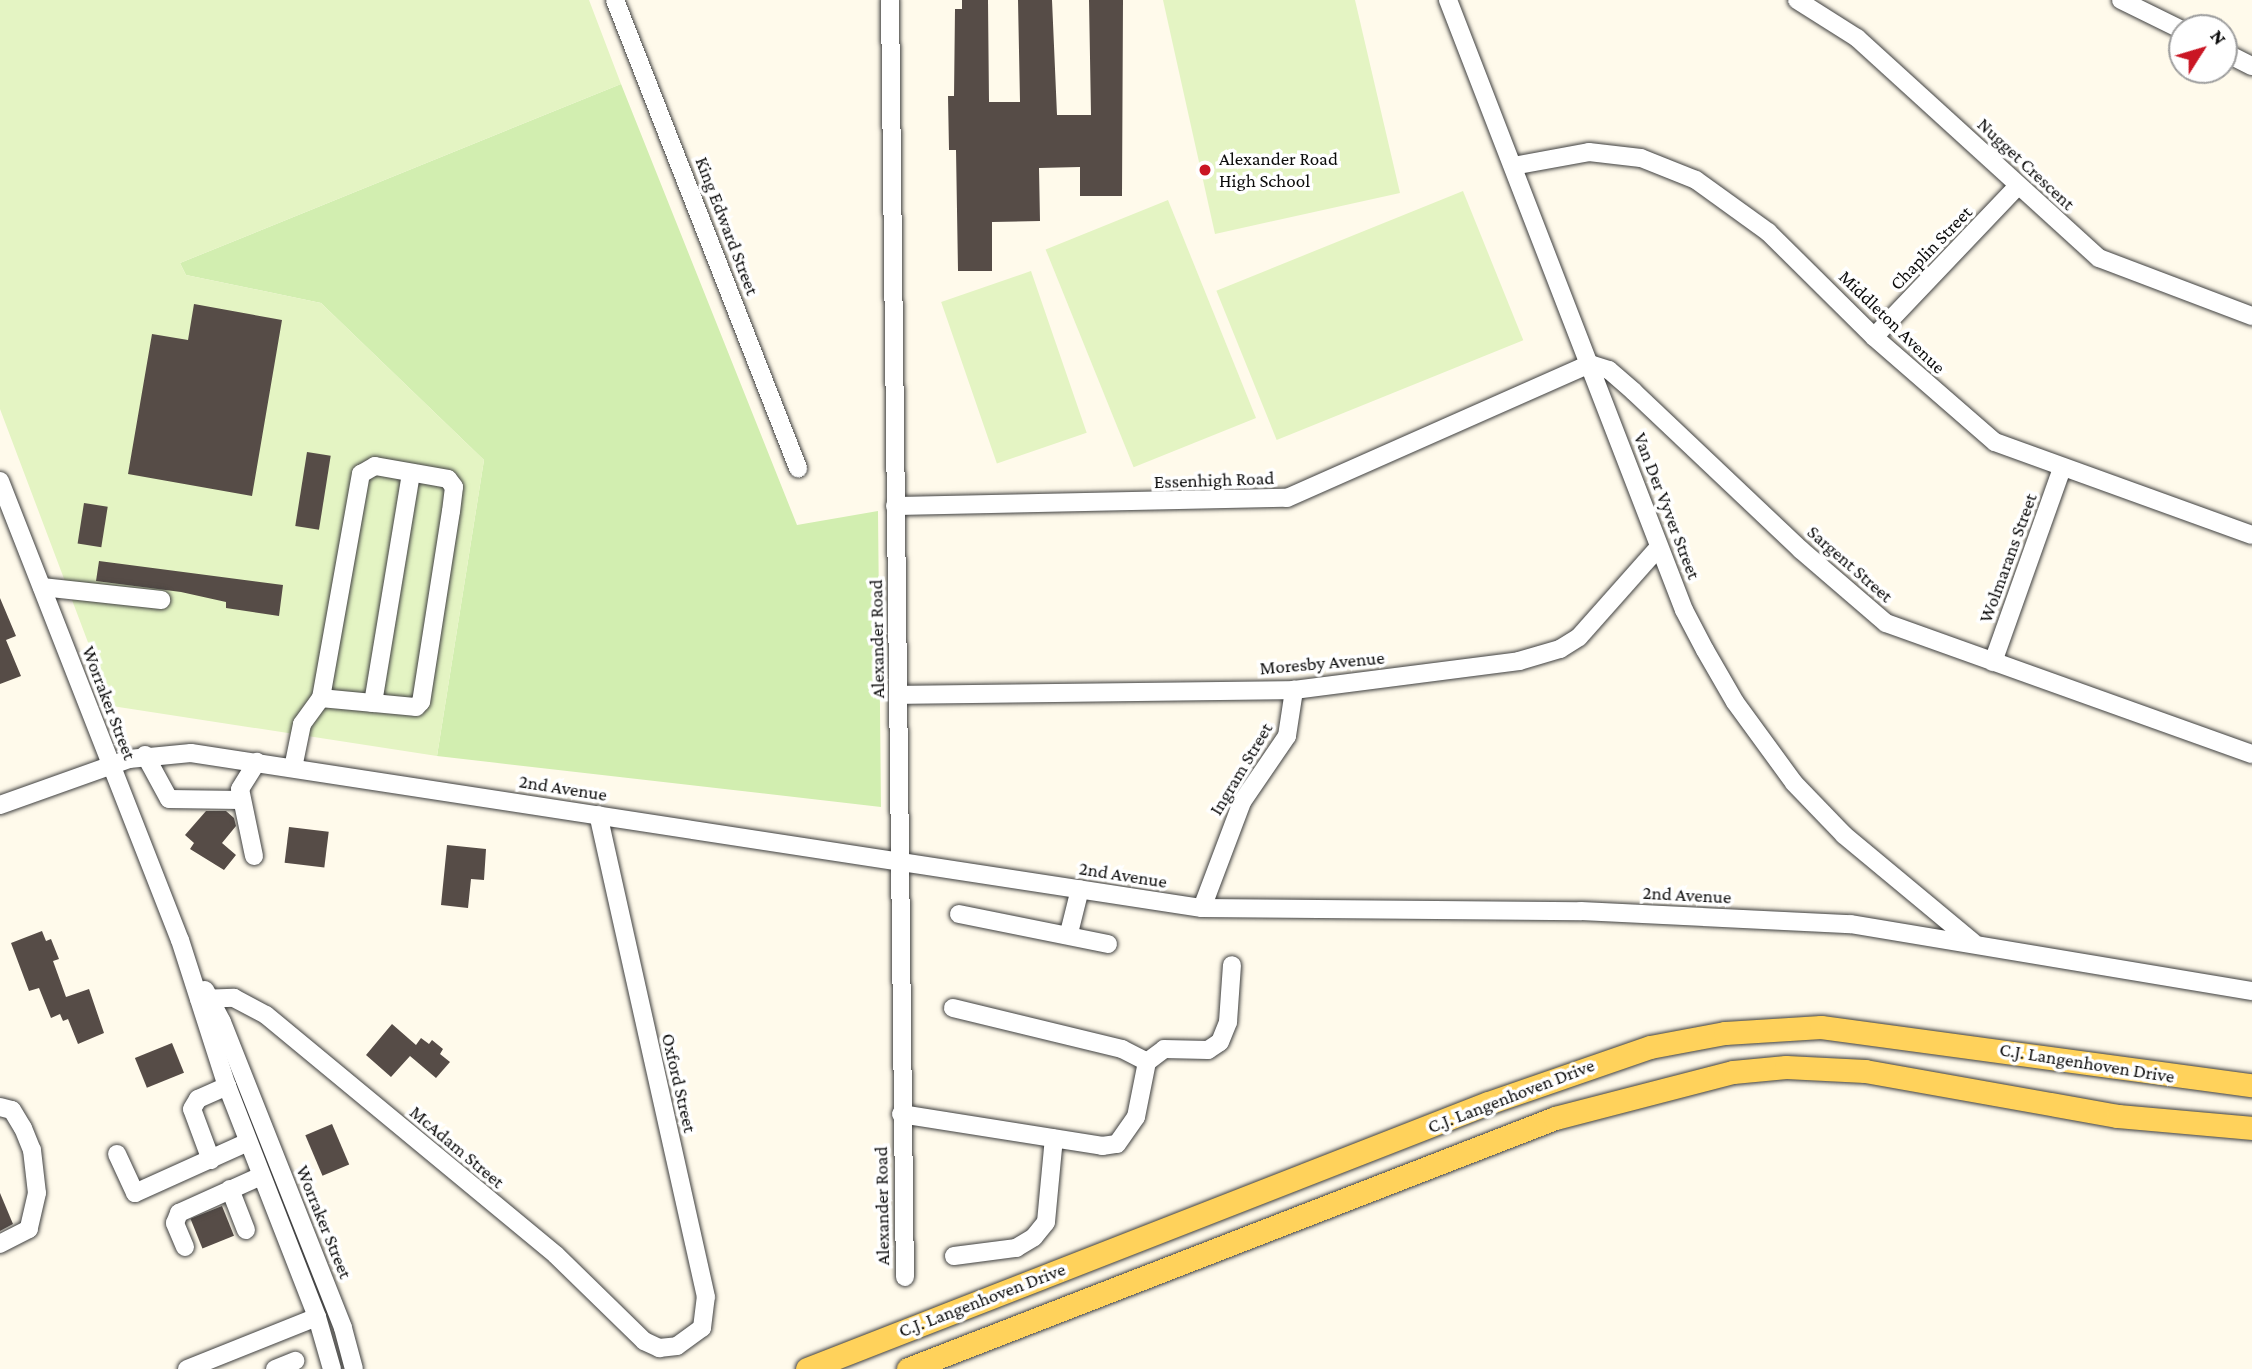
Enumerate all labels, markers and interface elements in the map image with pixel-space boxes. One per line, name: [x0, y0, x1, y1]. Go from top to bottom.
north arrow: [2168, 14, 2238, 84]
text: N: [2206, 26, 2231, 49]
street label: Nugget Crescent: [1973, 113, 2079, 215]
place label: Alexander Road High School: [1219, 148, 1338, 192]
street label: King Edward Street: [690, 154, 764, 298]
marker: Alexander Road High School: [1197, 162, 1213, 178]
street label: Chaplin Street: [1885, 201, 1977, 295]
street label: Middleton Avenue: [1834, 265, 1950, 379]
street label: Van Der Vyver Street: [1629, 430, 1705, 582]
street label: Essenhigh Road: [1153, 467, 1275, 493]
street label: Wolmarans Street: [1974, 490, 2042, 626]
street label: Sargent Street: [1802, 521, 1898, 607]
street label: Alexander Road: [865, 579, 889, 699]
street label: Worraker Street: [77, 643, 141, 763]
street label: Moresby Avenue: [1259, 646, 1385, 680]
street label: Ingram Street: [1205, 719, 1277, 819]
street label: 2nd Avenue: [517, 770, 609, 806]
street label: 2nd Avenue: [1077, 857, 1169, 893]
street label: 2nd Avenue: [1642, 881, 1732, 909]
street label: Oxford Street: [657, 1031, 701, 1135]
street label: C.J. Langenhoven Drive: [1998, 1038, 2176, 1088]
street label: C.J. Langenhoven Drive: [1424, 1054, 1598, 1138]
street label: McAdam Street: [405, 1101, 509, 1193]
street label: Alexander Road: [870, 1146, 894, 1266]
street label: Worraker Street: [291, 1162, 357, 1282]
street label: C.J. Langenhoven Drive: [895, 1258, 1069, 1342]

